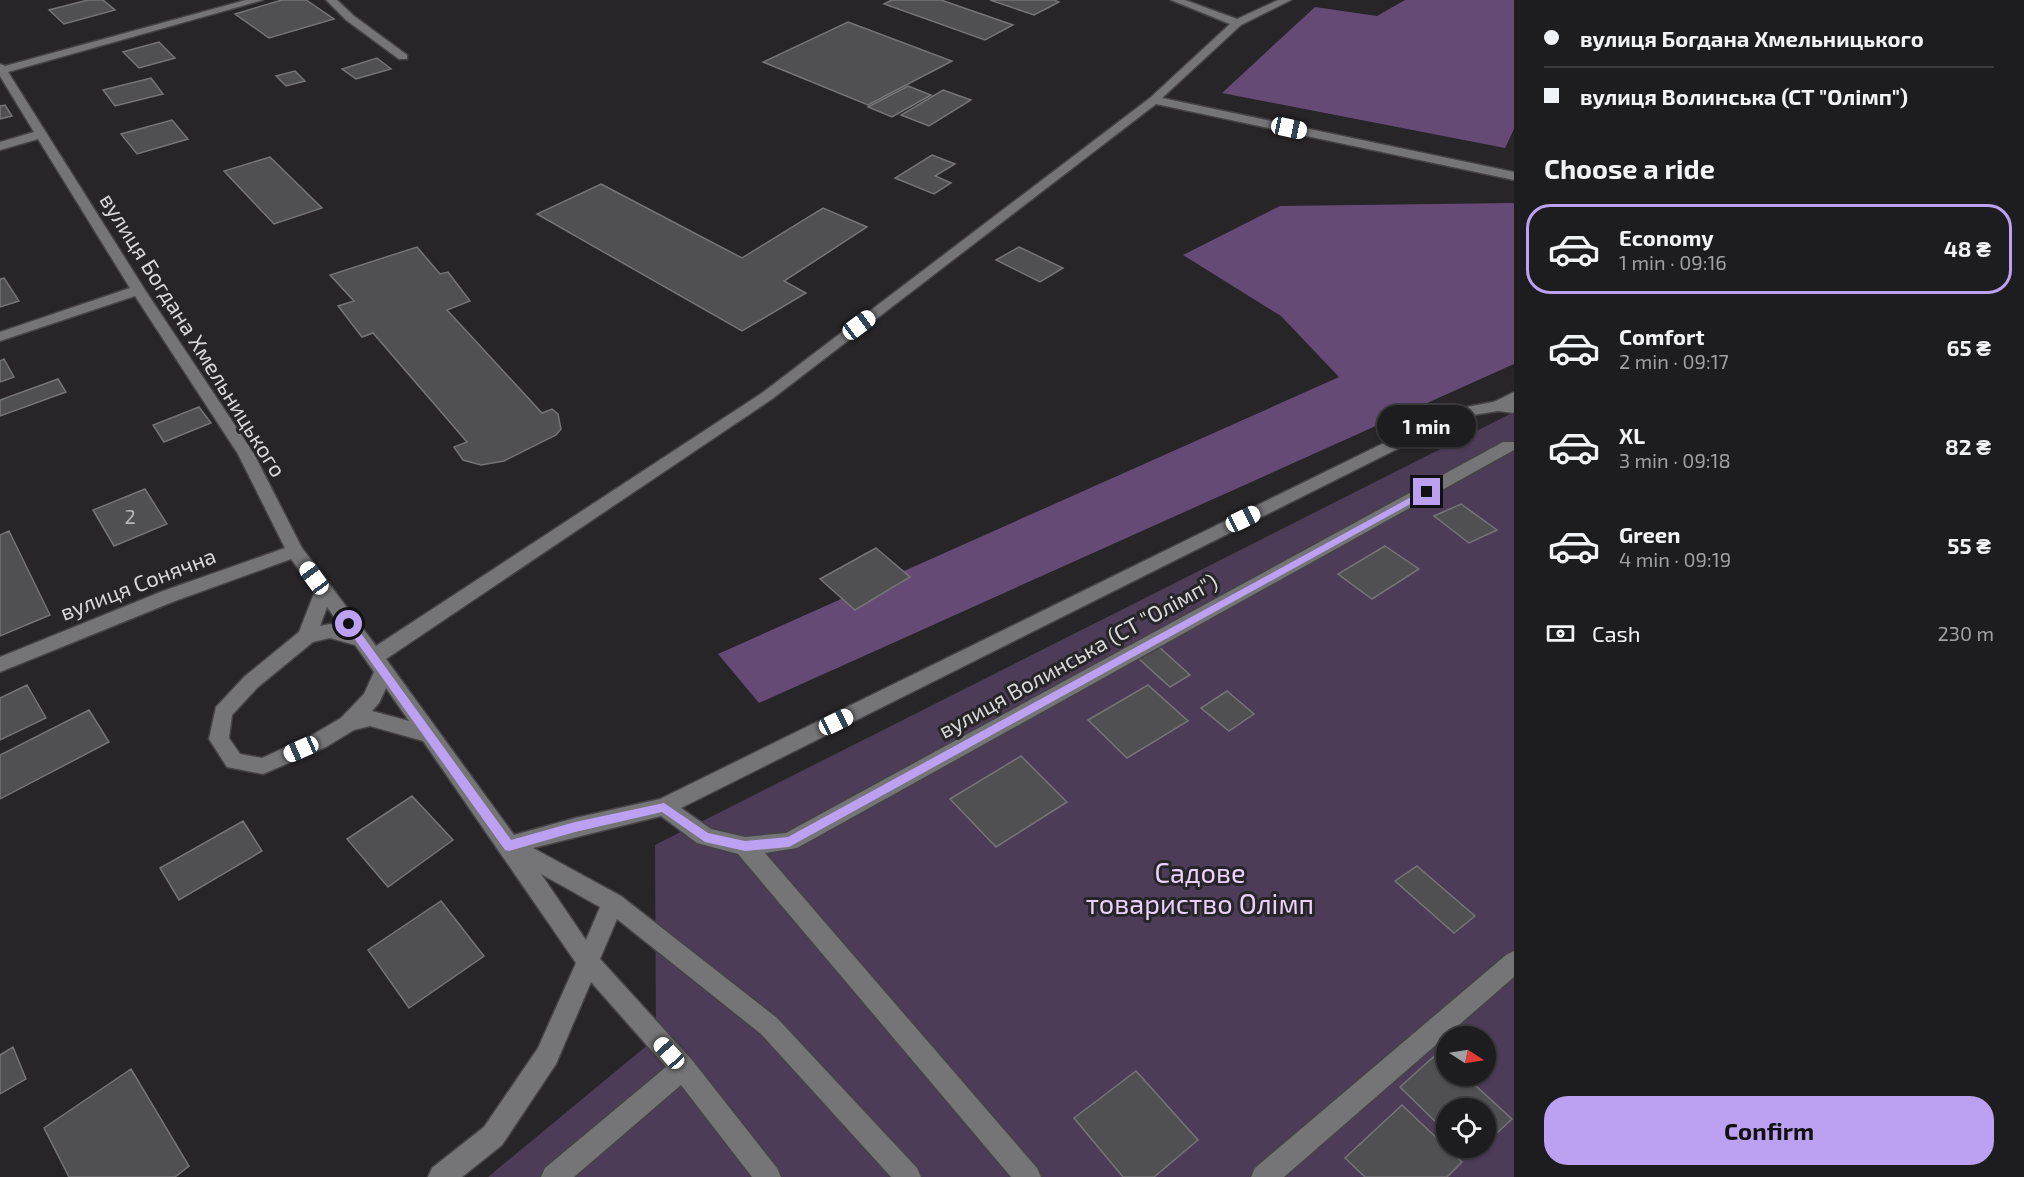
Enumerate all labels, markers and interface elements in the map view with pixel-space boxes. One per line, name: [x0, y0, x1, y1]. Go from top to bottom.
text: вулиця Богдана Хмельницького: [1580, 25, 1924, 51]
text: вулиця Волинська (СТ "Олімп"): [1580, 83, 1908, 109]
car: [1270, 115, 1308, 141]
text: Choose a ride: [1544, 152, 1715, 184]
street label: вулиця Богдана Хмельницького: [95, 188, 292, 482]
icon: car: [1547, 222, 1601, 276]
text: Economy: [1619, 224, 1714, 250]
text: 48 ₴: [1944, 235, 1991, 261]
text: 1 min · 09:16: [1619, 250, 1727, 274]
car: [839, 307, 879, 343]
icon: car: [1547, 321, 1601, 375]
text: Comfort: [1619, 323, 1704, 349]
text: 65 ₴: [1946, 334, 1991, 360]
text: 2 min · 09:17: [1619, 349, 1729, 373]
callout: 1 min: [1378, 405, 1476, 447]
text: 1 min: [1402, 414, 1451, 438]
icon: car: [1547, 420, 1601, 474]
text: XL: [1619, 422, 1645, 448]
text: 82 ₴: [1945, 433, 1991, 459]
text: 3 min · 09:18: [1619, 448, 1731, 472]
route end: [1413, 478, 1440, 505]
car: [1223, 503, 1263, 535]
house number: 2: [124, 504, 136, 528]
icon: car: [1547, 519, 1601, 573]
text: Green: [1619, 521, 1681, 547]
text: 55 ₴: [1947, 532, 1991, 558]
street label: вулиця Сонячна: [56, 541, 219, 626]
text: 4 min · 09:19: [1619, 547, 1731, 571]
car: [296, 558, 332, 598]
street label: вулиця Волинська (СТ "Олімп"): [934, 567, 1222, 744]
route start: [335, 610, 362, 637]
icon: cash: [1544, 617, 1577, 650]
text: Cash: [1592, 620, 1641, 646]
text: 230 m: [1938, 621, 1994, 645]
car: [816, 706, 856, 738]
car: [281, 733, 321, 765]
park label: Садове товариство Олімп: [1086, 856, 1314, 920]
north arrow: [1436, 1026, 1496, 1086]
map controls: [1436, 1026, 1496, 1158]
car: [650, 1034, 688, 1072]
button: Confirm: [1544, 1096, 1994, 1165]
button: locate: [1436, 1098, 1496, 1158]

